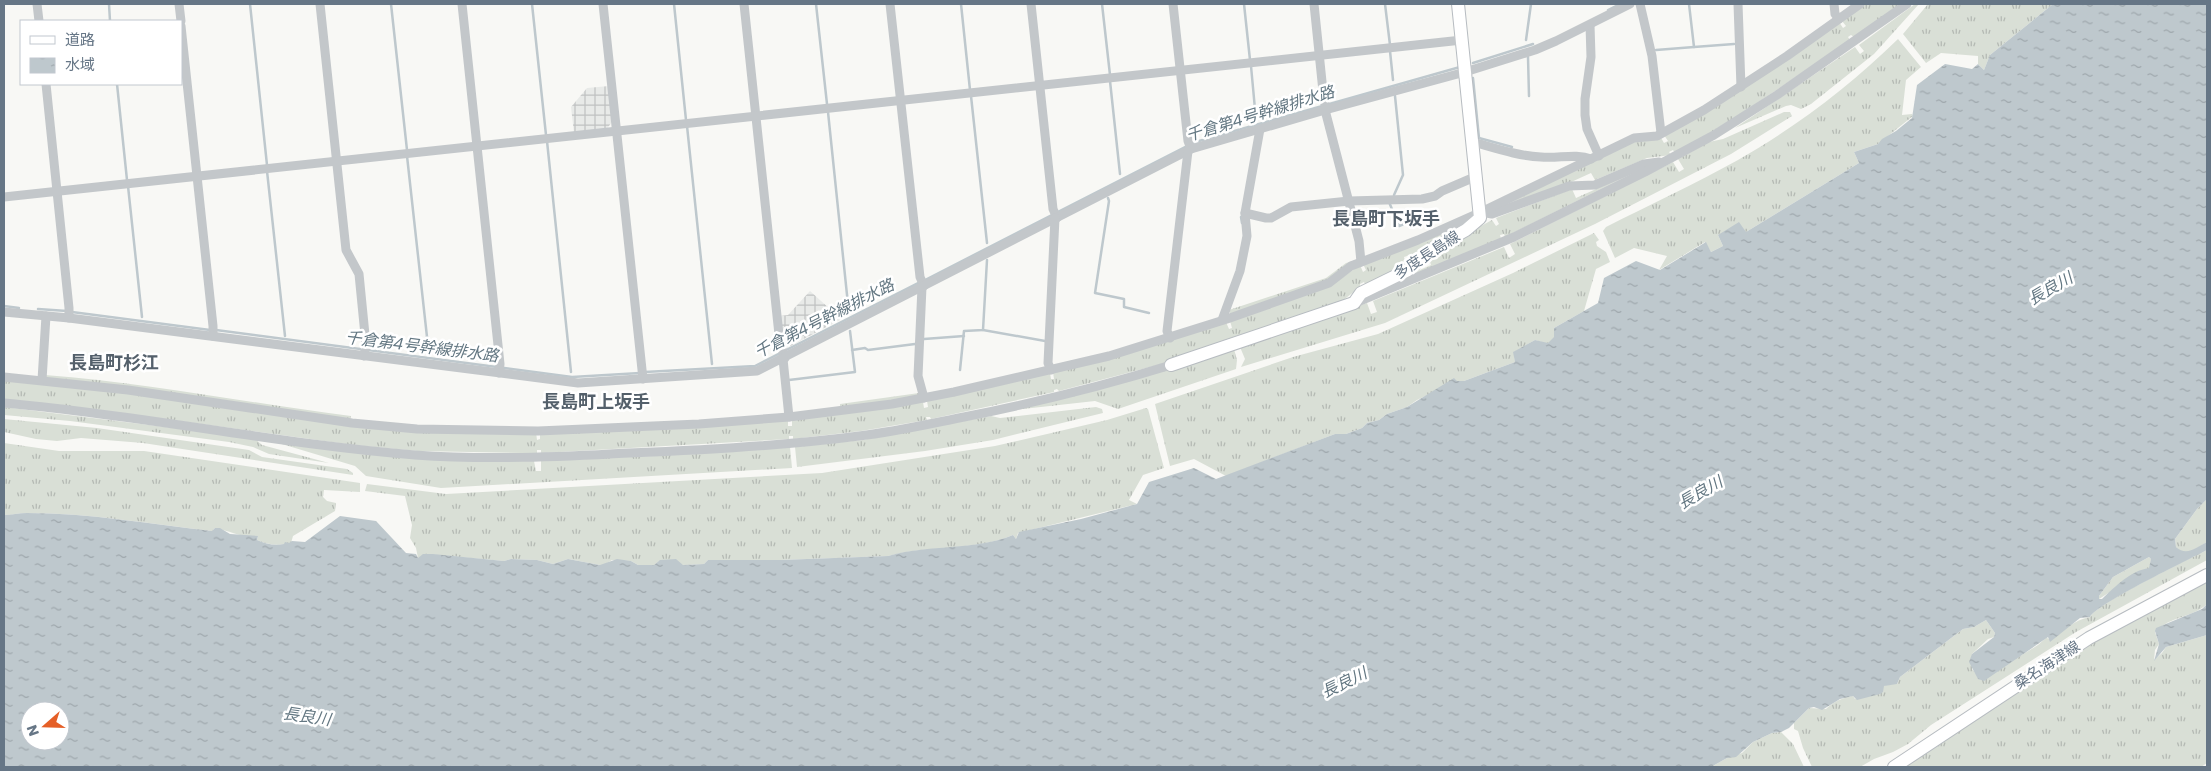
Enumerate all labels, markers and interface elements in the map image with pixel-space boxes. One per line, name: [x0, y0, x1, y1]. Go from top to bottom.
legend: [20, 20, 182, 85]
text: 道路: [65, 29, 95, 50]
text: 水域: [65, 54, 95, 75]
water label: 千倉第4号幹線排水路: [1183, 79, 1339, 147]
district label: 長島町下坂手: [1332, 206, 1440, 231]
street label: 多度長島線: [1390, 225, 1464, 284]
water label: 長良川: [2024, 265, 2079, 310]
water label: 千倉第4号幹線排水路: [750, 272, 900, 364]
water label: 千倉第4号幹線排水路: [344, 326, 502, 368]
district label: 長島町杉江: [69, 350, 159, 375]
district label: 長島町上坂手: [542, 389, 650, 414]
water label: 長良川: [1674, 469, 1729, 514]
street label: 桑名海津線: [2010, 635, 2084, 694]
water label: 長良川: [1318, 661, 1373, 703]
north arrow: [20, 701, 70, 751]
water label: 長良川: [282, 702, 334, 732]
text: N: [22, 722, 44, 739]

